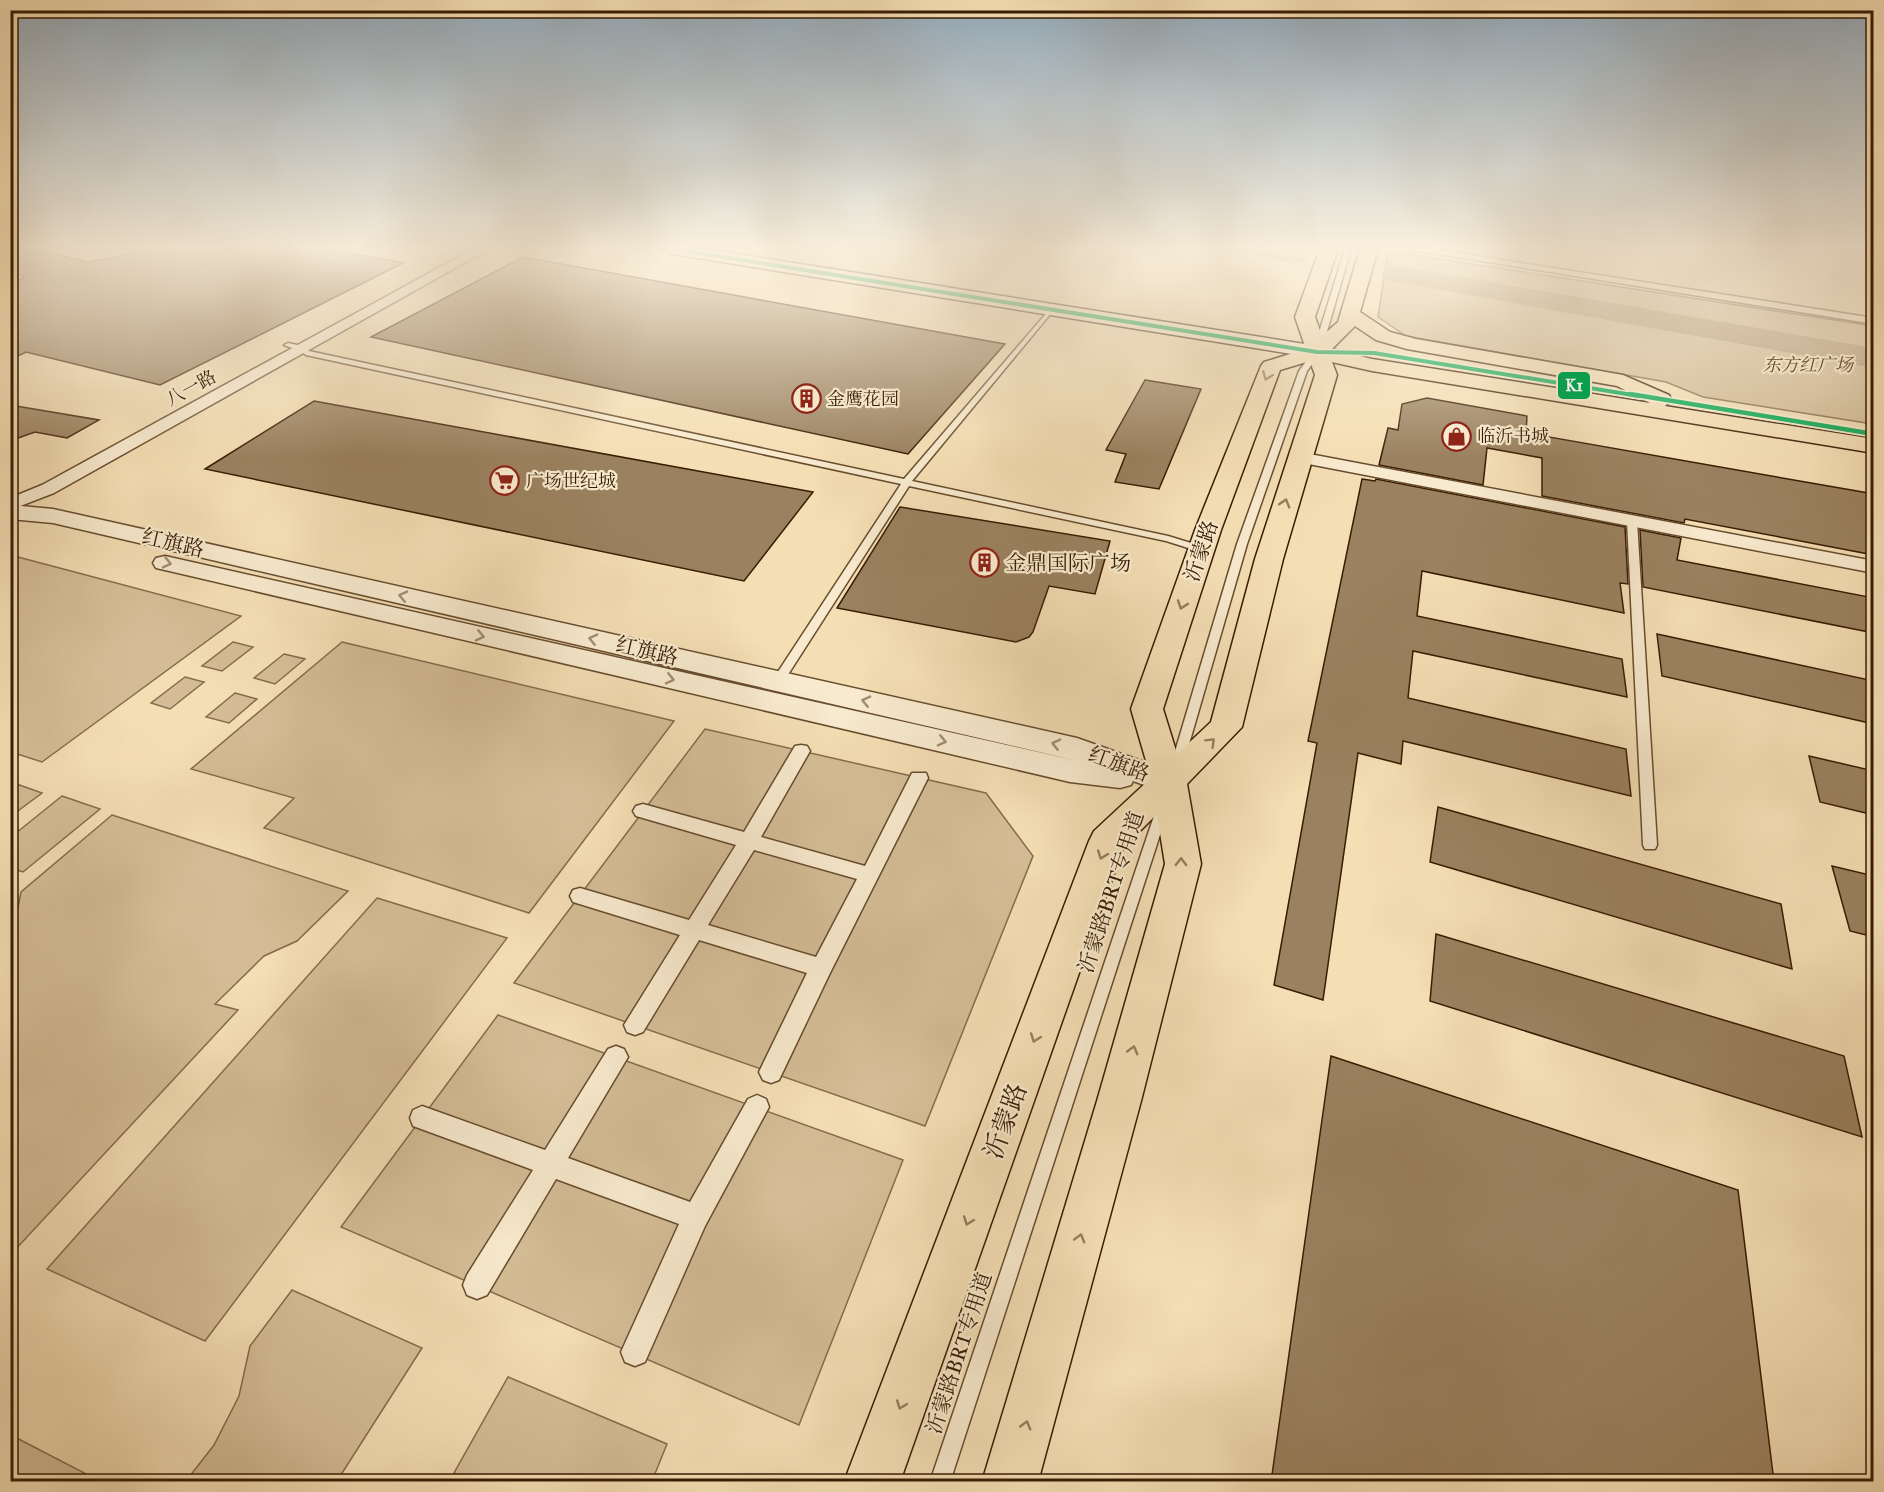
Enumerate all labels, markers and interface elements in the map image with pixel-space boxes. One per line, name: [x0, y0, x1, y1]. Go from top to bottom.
park label: 东方红广场: [1763, 354, 1855, 376]
street label: 八一路: [162, 365, 220, 411]
one-way arrow: [1262, 370, 1274, 381]
line badge: K1: [1557, 371, 1591, 400]
text: K1: [1565, 376, 1584, 395]
building icon: 金鹰花园: [790, 383, 822, 415]
place label: 金鹰花园: [827, 388, 899, 410]
shop icon: 临沂书城: [1440, 420, 1472, 452]
place label: 临沂书城: [1477, 425, 1549, 447]
supermarket icon: 广场世纪城: [489, 465, 521, 497]
place label: 广场世纪城: [526, 470, 616, 492]
one-way arrow: [1278, 498, 1290, 509]
street label: 沂蒙路: [1178, 517, 1224, 585]
street label: 红旗路: [139, 523, 207, 563]
building icon: 金鼎国际广场: [968, 547, 1000, 579]
place label: 金鼎国际广场: [1005, 550, 1131, 576]
one-way arrow: [162, 556, 172, 569]
one-way arrow: [398, 590, 408, 603]
one-way arrow: [1177, 599, 1190, 610]
one-way arrow: [474, 628, 484, 641]
street label: 红旗路: [613, 631, 681, 671]
one-way arrow: [589, 633, 599, 646]
one-way arrow: [665, 672, 675, 685]
one-way arrow: [861, 695, 871, 708]
one-way arrow: [936, 734, 946, 747]
one-way arrow: [1051, 738, 1061, 751]
one-way arrow: [1204, 738, 1215, 749]
street label: 红旗路: [1085, 741, 1153, 787]
street label: 沂蒙路BRT专用道: [1073, 808, 1149, 976]
one-way arrow: [1097, 850, 1110, 860]
one-way arrow: [1175, 857, 1187, 866]
one-way arrow: [1030, 1032, 1042, 1043]
one-way arrow: [1125, 1045, 1138, 1055]
street label: 沂蒙路: [977, 1079, 1033, 1163]
one-way arrow: [962, 1216, 975, 1226]
one-way arrow: [1072, 1233, 1085, 1243]
street label: 沂蒙路BRT专用道: [921, 1269, 997, 1437]
one-way arrow: [895, 1399, 908, 1409]
one-way arrow: [1019, 1420, 1031, 1431]

